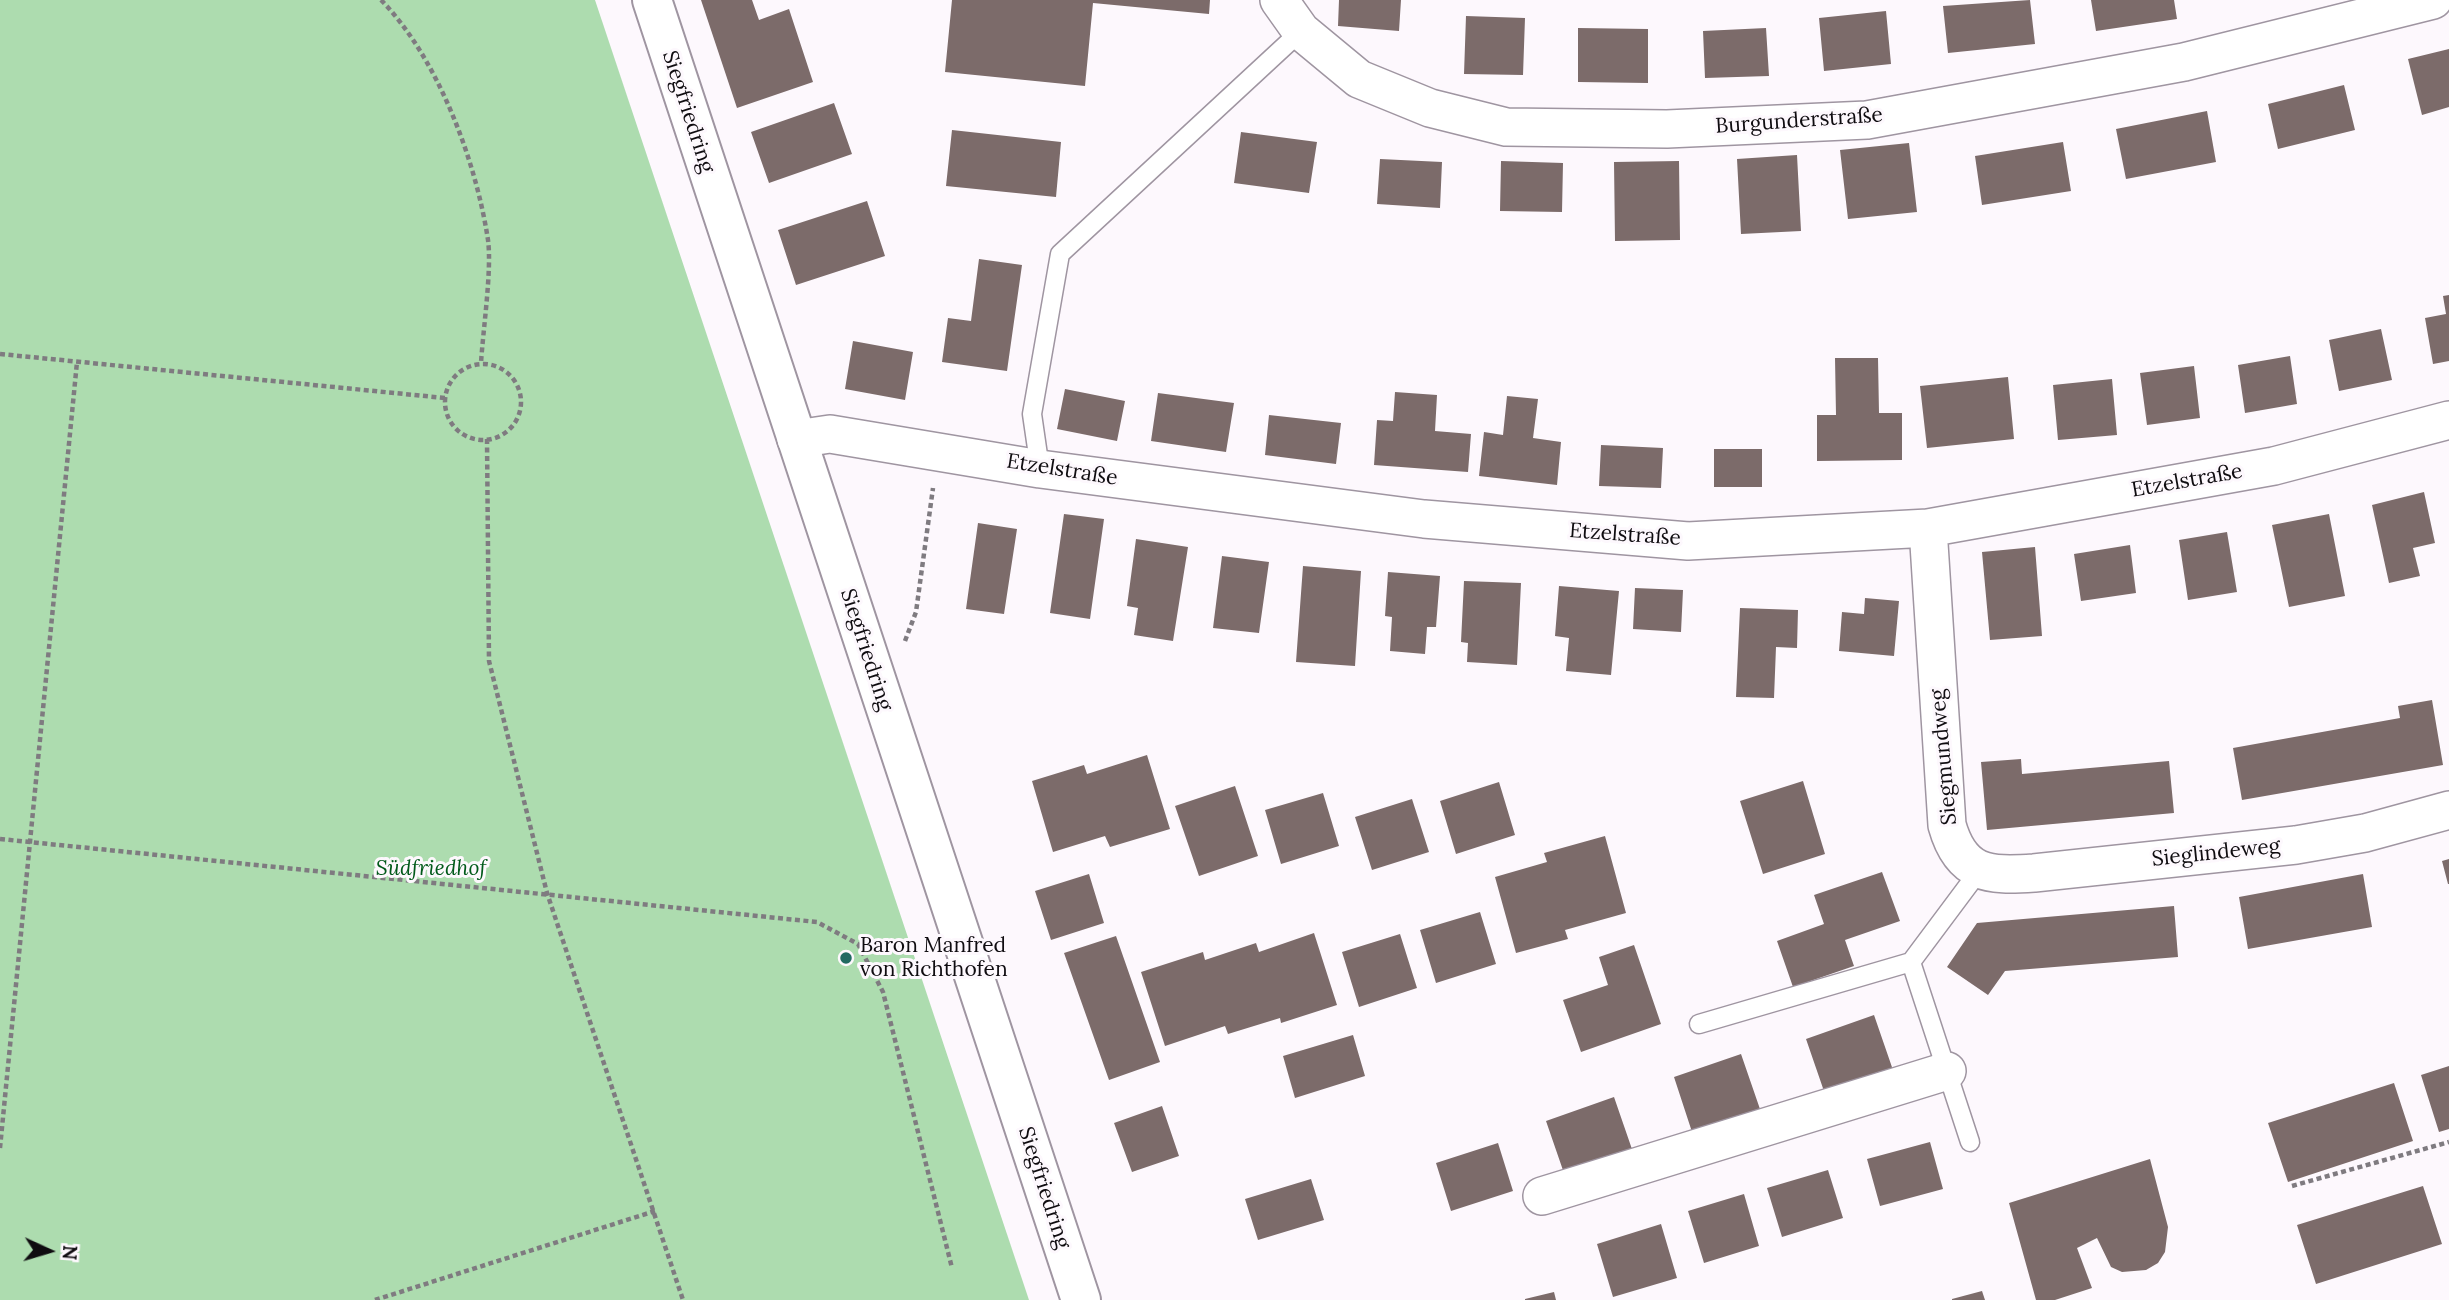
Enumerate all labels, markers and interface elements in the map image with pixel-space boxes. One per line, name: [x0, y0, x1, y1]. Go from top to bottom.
street label: Siegfriedring: [656, 48, 720, 176]
street label: Burgunderstraße: [1714, 103, 1884, 139]
street label: Etzelstraße: [1005, 449, 1119, 491]
street label: Etzelstraße: [2130, 459, 2244, 503]
street label: Etzelstraße: [1568, 519, 1682, 551]
street label: Siegfriedring: [834, 586, 898, 714]
street label: Siegmundweg: [1925, 688, 1963, 826]
street label: Sieglindeweg: [2151, 834, 2281, 872]
park label: Südfriedhof: [376, 856, 486, 882]
place label: Baron Manfred von Richthofen: [860, 933, 1008, 983]
marker: Baron Manfred von Richthofen: [838, 950, 854, 966]
street label: Siegfriedring: [1012, 1124, 1076, 1252]
north arrow: [14, 1216, 84, 1286]
text: N: [57, 1244, 82, 1261]

